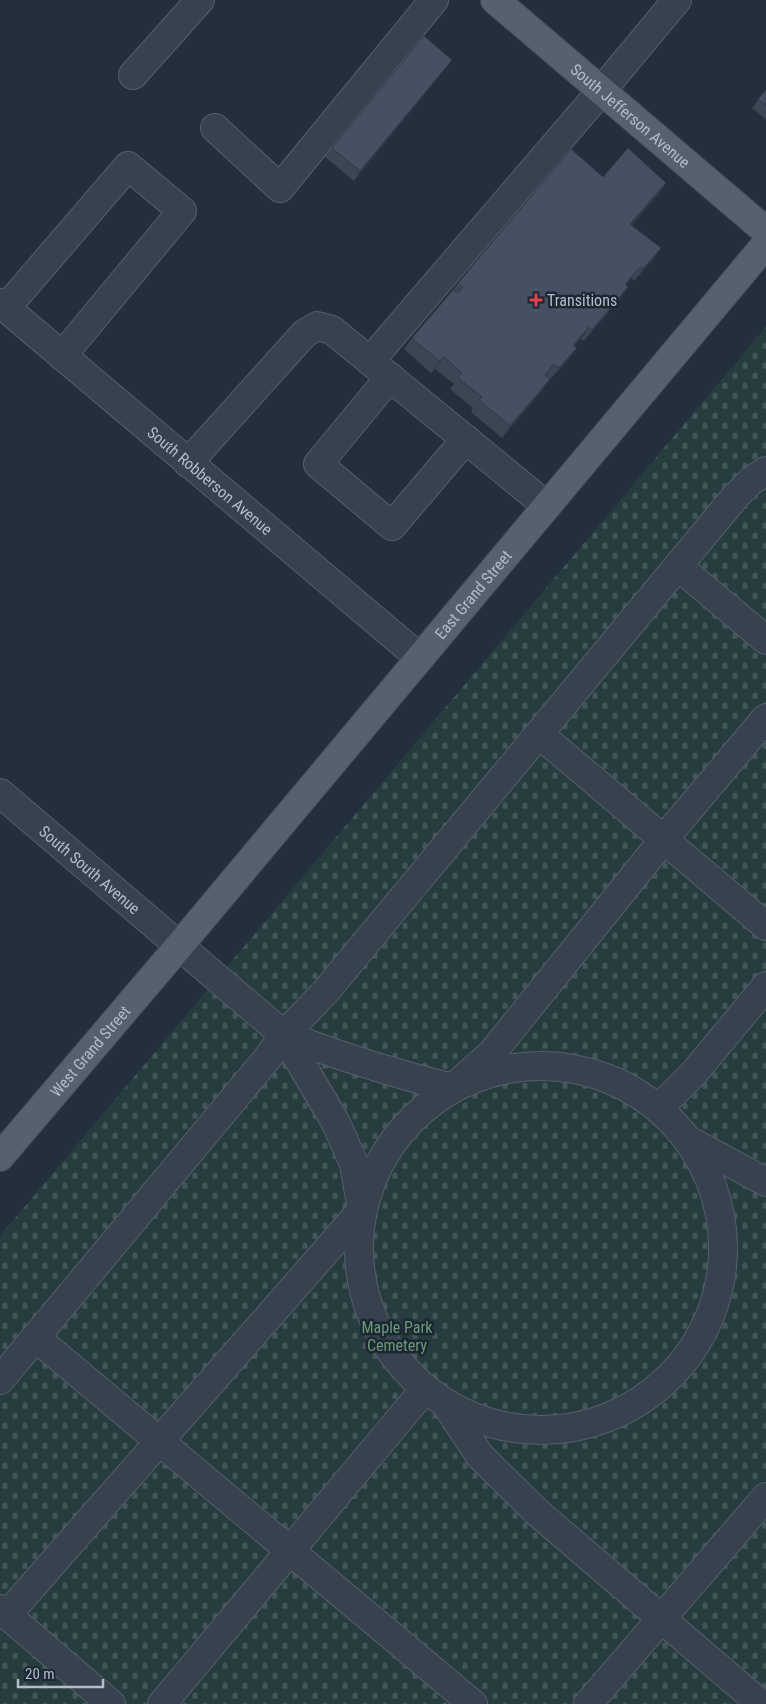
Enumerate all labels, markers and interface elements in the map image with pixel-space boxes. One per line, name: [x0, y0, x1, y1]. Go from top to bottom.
street label: South Jefferson Avenue: [567, 59, 694, 172]
place label: Transitions: [547, 291, 617, 310]
marker: Transitions: [529, 293, 543, 307]
street label: South Robberson Avenue: [144, 422, 276, 539]
street label: East Grand Street: [431, 546, 516, 643]
street label: South South Avenue: [36, 821, 144, 918]
street label: West Grand Street: [46, 1001, 134, 1101]
park label: Maple Park Cemetery: [361, 1318, 433, 1355]
scale bar: [18, 1656, 102, 1688]
text: 20 m: [25, 1665, 55, 1683]

